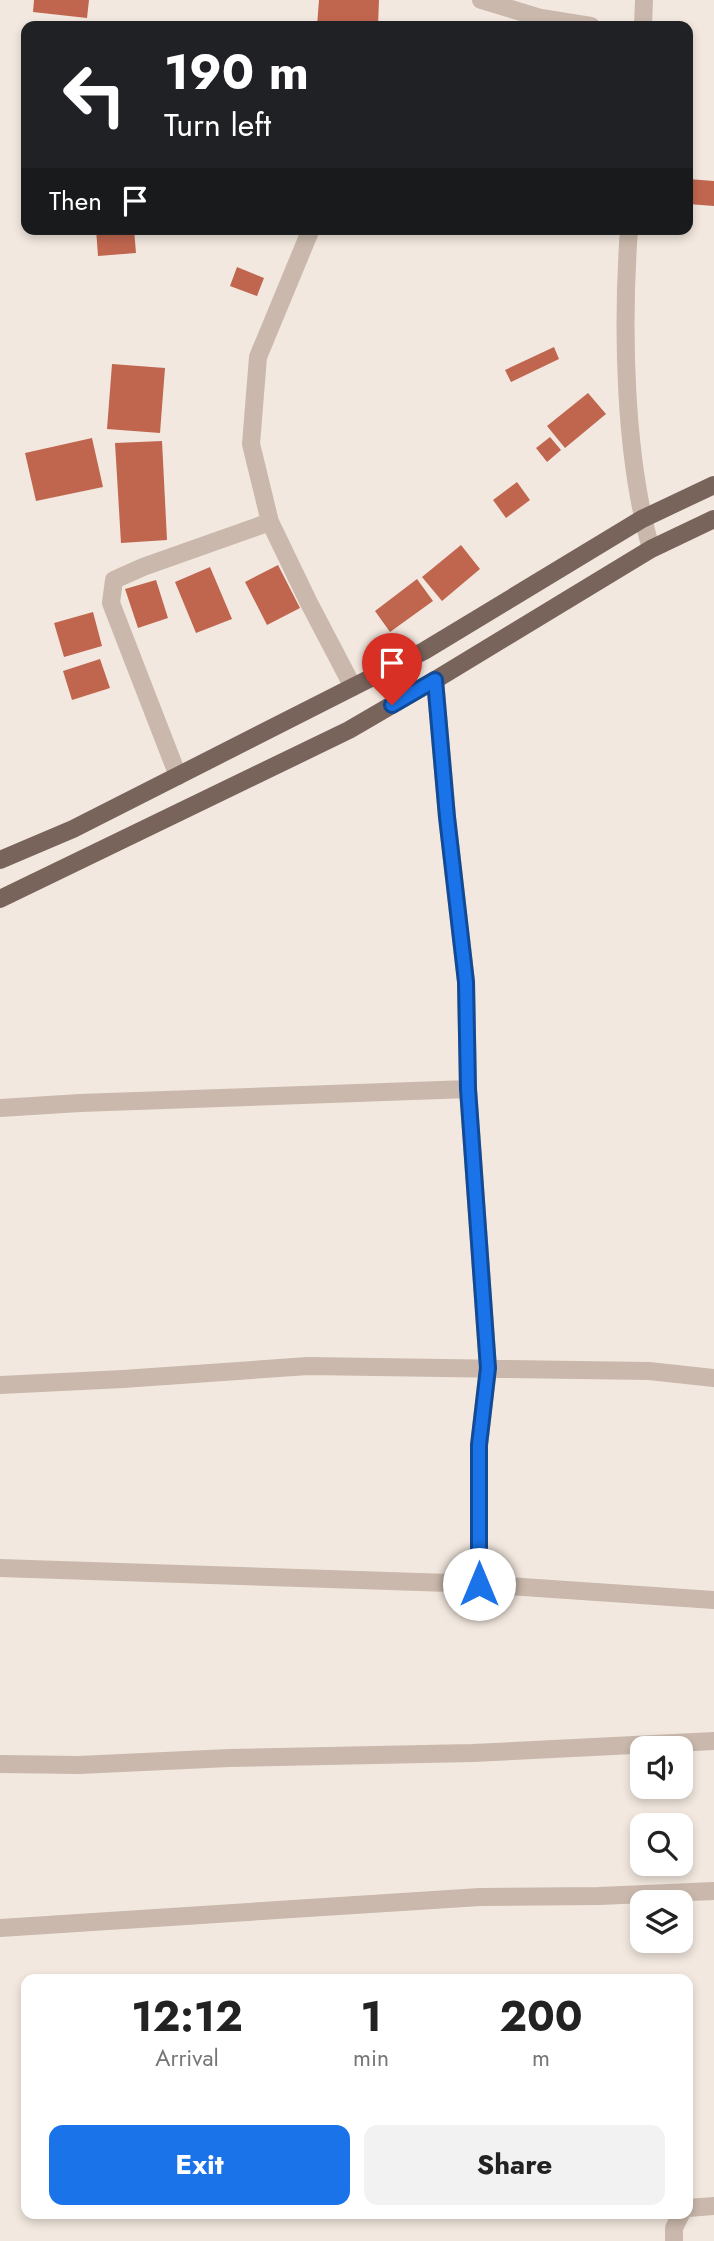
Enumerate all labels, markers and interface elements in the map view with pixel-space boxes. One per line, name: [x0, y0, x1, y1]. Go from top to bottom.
text: 190 m: [164, 37, 309, 107]
icon: left: [49, 49, 140, 140]
text: Turn left: [164, 102, 271, 148]
text: Then: [49, 182, 102, 220]
icon: arrive: [116, 182, 154, 220]
pin: [362, 633, 422, 705]
icon: arrive: [373, 644, 411, 682]
position arrow: [442, 1547, 516, 1621]
map controls: [630, 1736, 693, 1953]
button: sound: [630, 1736, 693, 1799]
button: search: [630, 1813, 693, 1876]
button: layers: [630, 1890, 693, 1953]
text: 12:12: [131, 1986, 243, 2047]
text: 1: [360, 1986, 382, 2047]
text: 200: [499, 1986, 583, 2047]
text: Arrival: [155, 2041, 219, 2075]
text: min: [353, 2041, 389, 2075]
text: m: [532, 2041, 550, 2075]
button: Exit: [49, 2125, 350, 2205]
button: Share: [364, 2125, 665, 2205]

